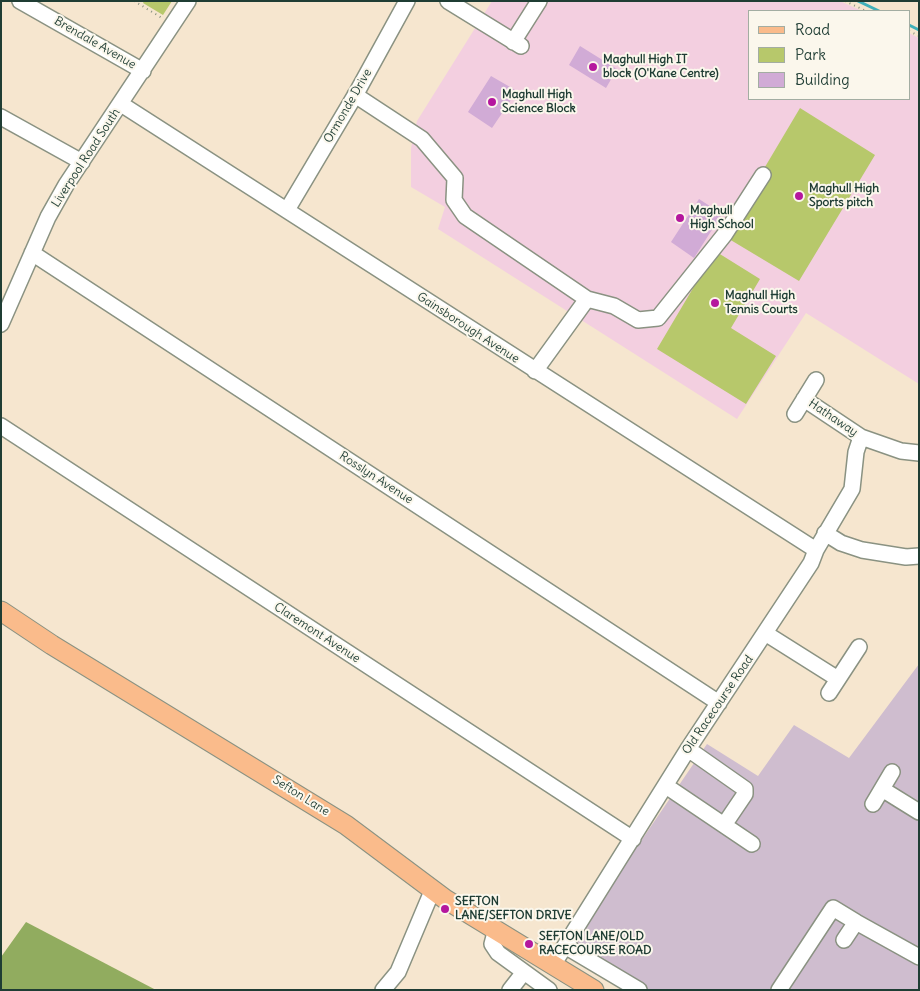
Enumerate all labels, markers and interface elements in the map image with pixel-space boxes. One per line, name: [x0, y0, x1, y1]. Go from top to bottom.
legend: [748, 10, 910, 100]
street label: Brendale Avenue: [52, 14, 138, 72]
text: Road: [795, 20, 830, 39]
text: Park: [795, 45, 826, 64]
place label: Maghull High IT block (O'Kane Centre): [603, 53, 719, 81]
marker: Maghull High IT block (O'Kane Centre): [587, 61, 599, 73]
street label: Ormonde Drive: [321, 66, 375, 146]
text: Building: [795, 70, 850, 89]
place label: Maghull High Science Block: [502, 88, 576, 116]
marker: Maghull High Science Block: [486, 96, 498, 108]
street label: Liverpool Road South: [49, 106, 123, 210]
place label: Maghull High Sports pitch: [809, 182, 879, 210]
marker: Maghull High Sports pitch: [793, 190, 805, 202]
place label: Maghull High School: [690, 204, 754, 232]
marker: Maghull High School: [674, 212, 686, 224]
place label: Maghull High Tennis Courts: [725, 289, 798, 317]
street label: Gainsborough Avenue: [414, 290, 522, 366]
marker: Maghull High Tennis Courts: [709, 297, 721, 309]
street label: Hathaway: [806, 396, 860, 440]
street label: Rosslyn Avenue: [337, 449, 415, 507]
street label: Claremont Avenue: [271, 600, 363, 666]
street label: Old Racecourse Road: [680, 653, 756, 757]
street label: Sefton Lane: [270, 773, 332, 819]
place label: SEFTON LANE/SEFTON DRIVE: [455, 895, 572, 923]
marker: SEFTON LANE/SEFTON DRIVE: [439, 903, 451, 915]
place label: SEFTON LANE/OLD RACECOURSE ROAD: [539, 930, 651, 958]
marker: SEFTON LANE/OLD RACECOURSE ROAD: [523, 938, 535, 950]

